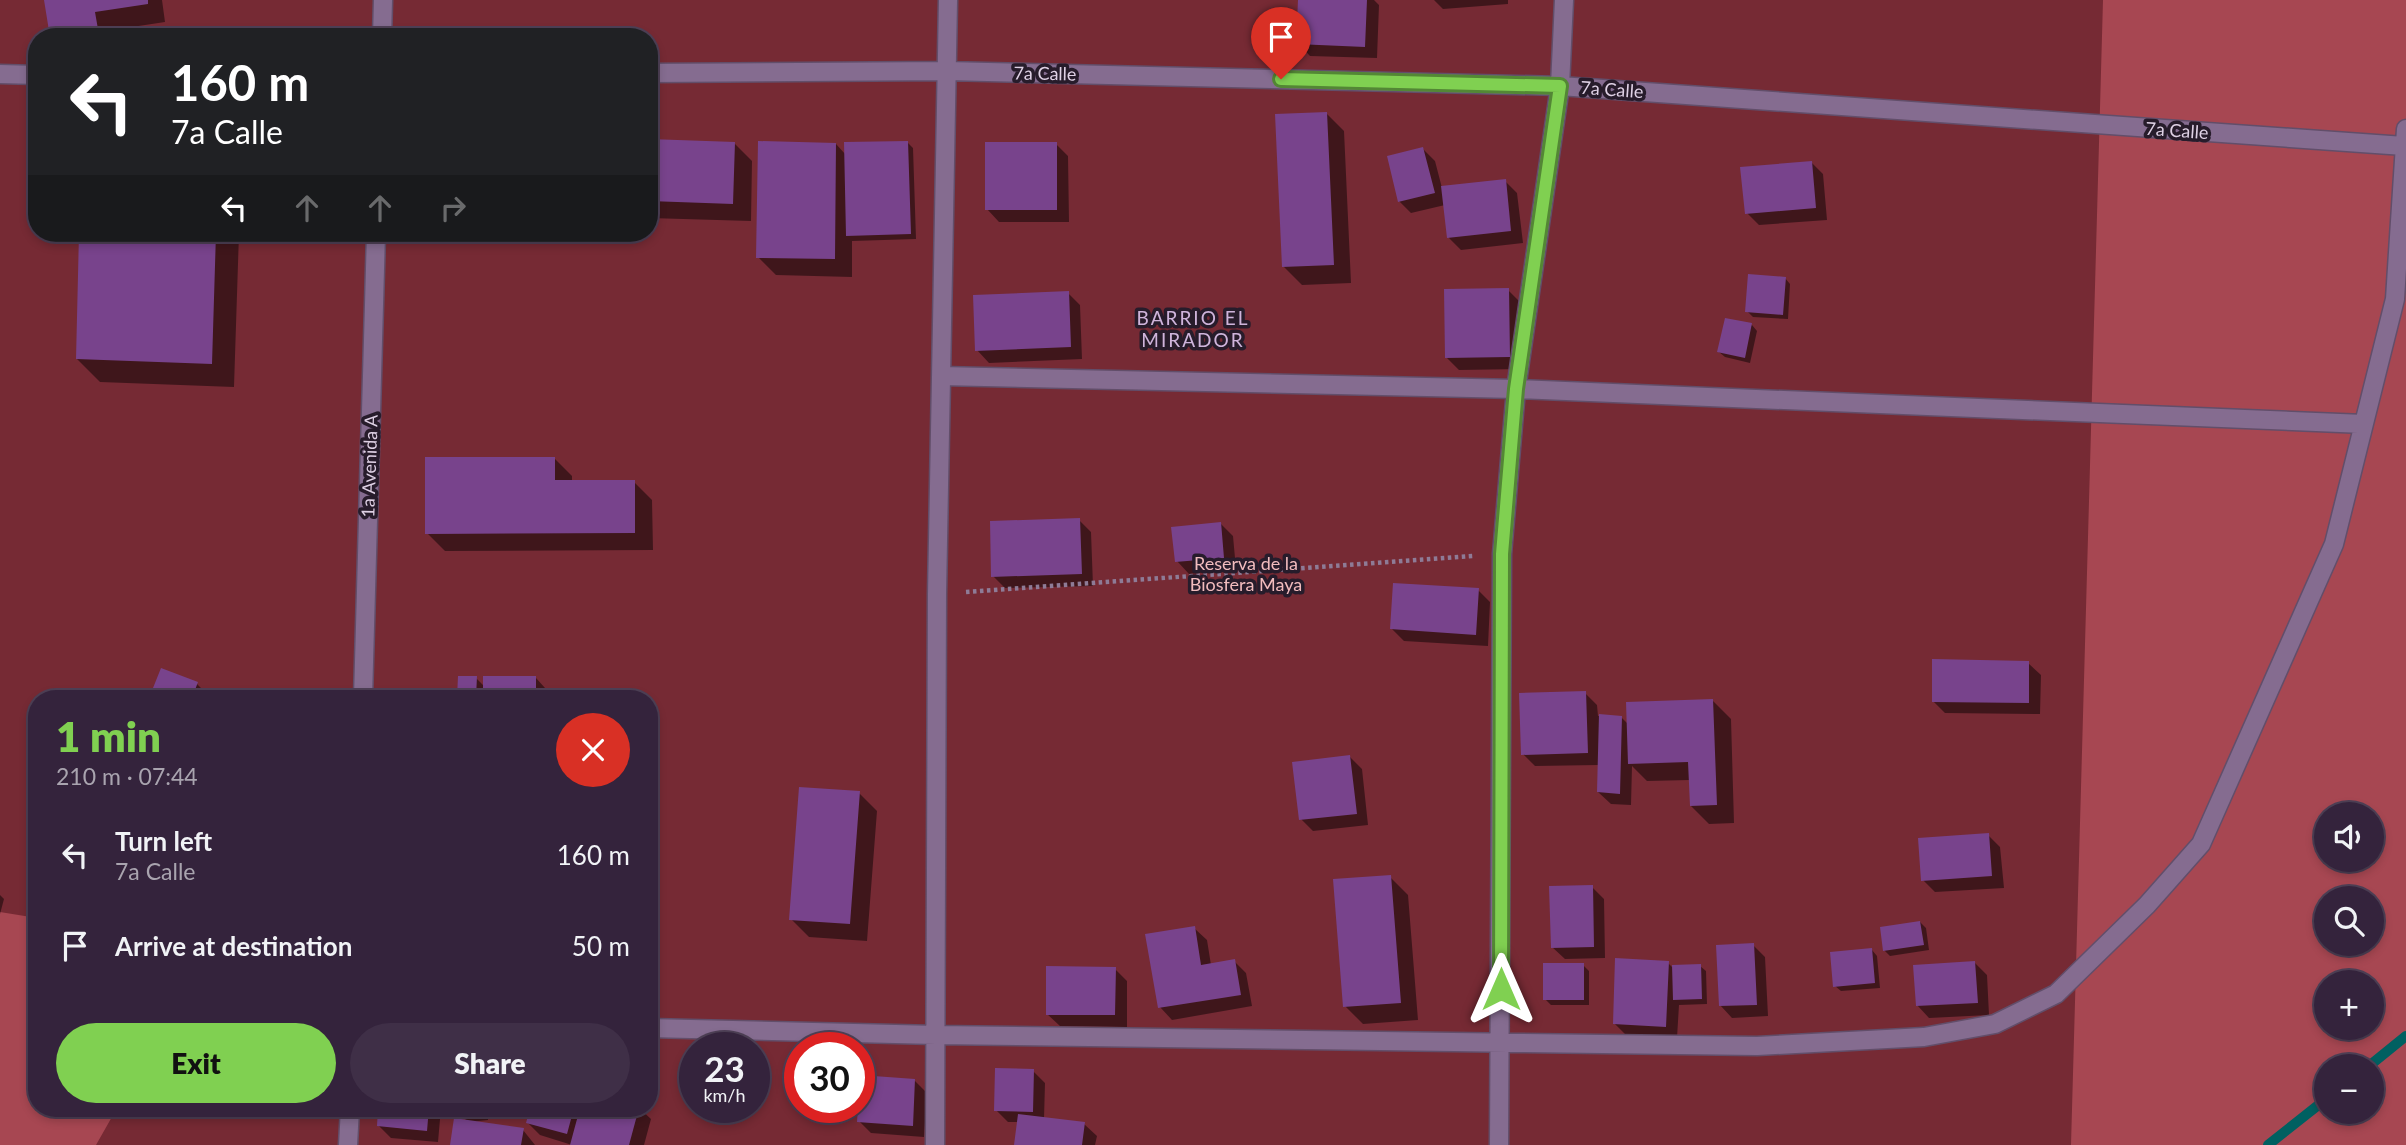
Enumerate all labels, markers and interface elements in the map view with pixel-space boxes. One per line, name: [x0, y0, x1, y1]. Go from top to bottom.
pin: [1251, 7, 1311, 79]
icon: arrive: [1262, 18, 1300, 56]
text: 160 m: [171, 53, 309, 111]
icon: left: [56, 56, 147, 147]
street label: 7a Calle: [1013, 61, 1077, 85]
street label: 7a Calle: [1580, 76, 1644, 102]
text: 7a Calle: [171, 112, 283, 151]
street label: 7a Calle: [2145, 117, 2209, 143]
icon: left: [215, 189, 253, 227]
icon: ahead: [288, 189, 326, 227]
icon: ahead: [361, 189, 399, 227]
icon: right: [434, 189, 472, 227]
district label: BARRIO EL MIRADOR: [1137, 306, 1249, 351]
street label: 1a Avenida A: [356, 413, 382, 518]
park label: Reserva de la Biosfera Maya: [1190, 552, 1302, 595]
text: 1 min: [56, 711, 161, 761]
button: close: [556, 713, 630, 787]
text: 210 m · 07:44: [56, 762, 198, 790]
map controls: [2314, 802, 2384, 1124]
button: sound: [2314, 802, 2384, 872]
text: Turn left: [115, 825, 212, 857]
icon: left: [56, 836, 94, 874]
text: 160 m: [557, 839, 630, 871]
text: 7a Calle: [115, 857, 195, 885]
button: search: [2314, 886, 2384, 956]
icon: arrive: [56, 927, 94, 965]
text: Arrive at destination: [115, 930, 352, 962]
text: 50 m: [572, 930, 630, 962]
position arrow: [1464, 952, 1538, 1026]
button: +: [2314, 970, 2384, 1040]
button: Exit: [56, 1023, 336, 1103]
button: Share: [350, 1023, 630, 1103]
speed limit sign: 30: [784, 1032, 875, 1123]
text: 23: [704, 1047, 745, 1089]
button: −: [2314, 1054, 2384, 1124]
text: km/h: [703, 1084, 746, 1106]

